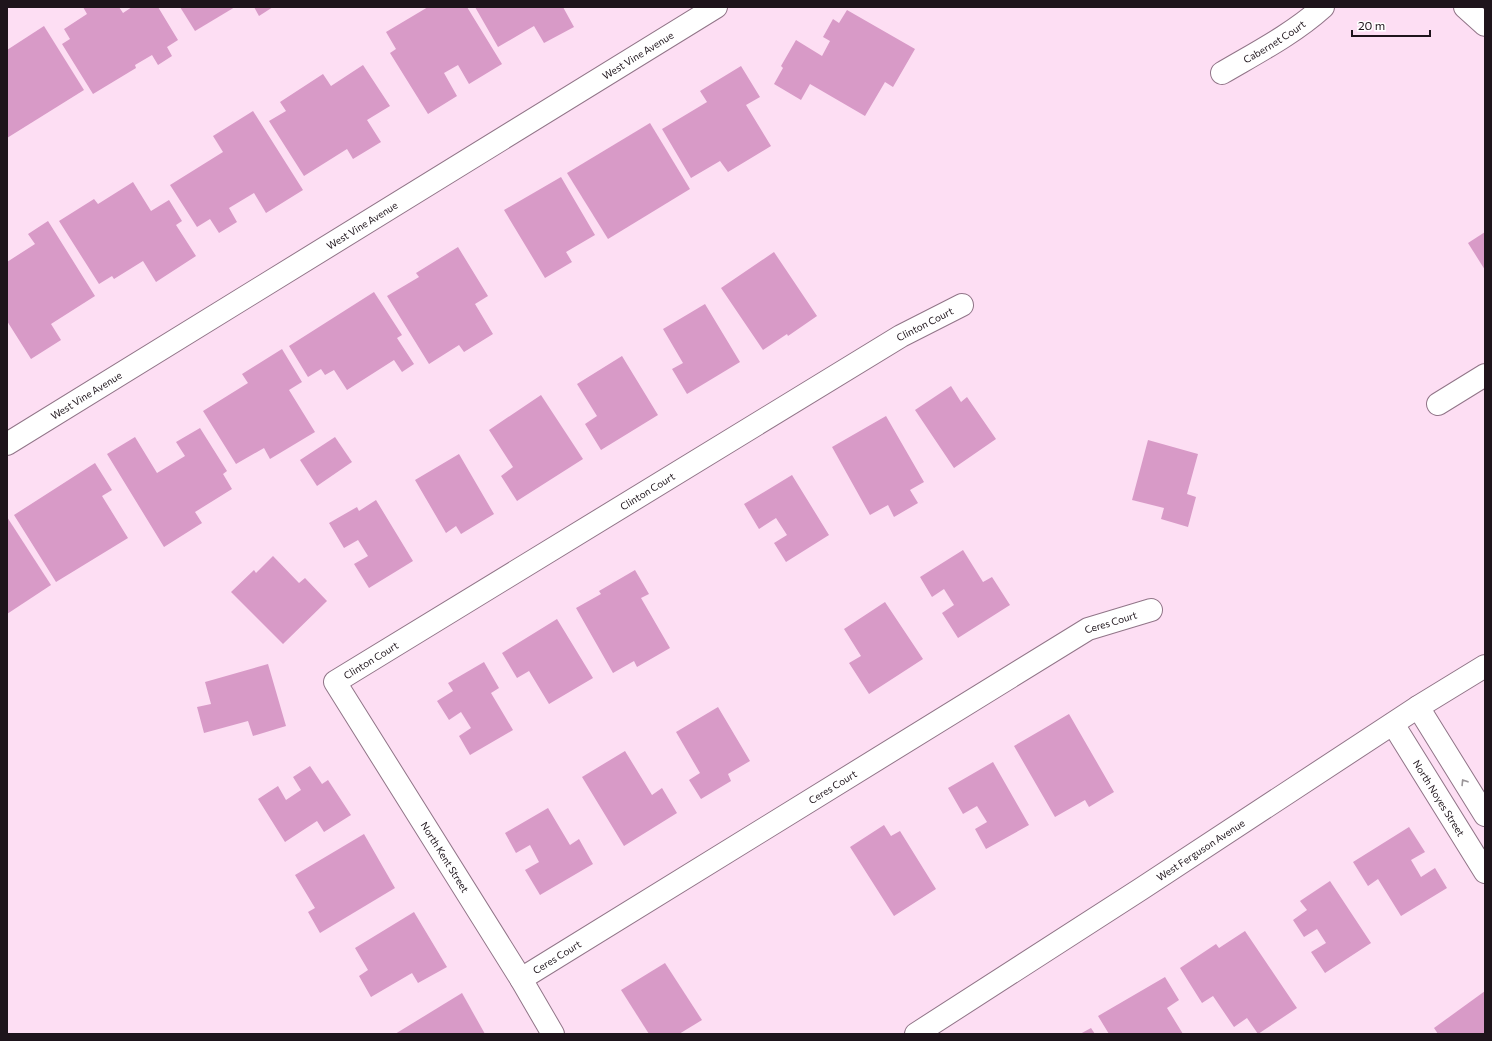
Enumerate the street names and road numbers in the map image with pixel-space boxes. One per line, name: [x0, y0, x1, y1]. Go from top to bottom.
street label: Cabernet Court: [1241, 18, 1308, 66]
street label: West Vine Avenue: [600, 29, 675, 82]
street label: West Vine Avenue: [324, 199, 400, 252]
street label: Clinton Court: [894, 305, 955, 343]
street label: West Vine Avenue: [48, 369, 124, 422]
street label: Clinton Court: [618, 470, 677, 512]
street label: Ceres Court: [1082, 609, 1138, 636]
street label: Clinton Court: [341, 639, 400, 681]
street label: North Noyes Street: [1411, 757, 1467, 838]
street label: Ceres Court: [806, 767, 859, 806]
street label: West Ferguson Avenue: [1154, 817, 1247, 883]
street label: North Kent Street: [418, 820, 472, 894]
street label: Ceres Court: [530, 938, 583, 976]

